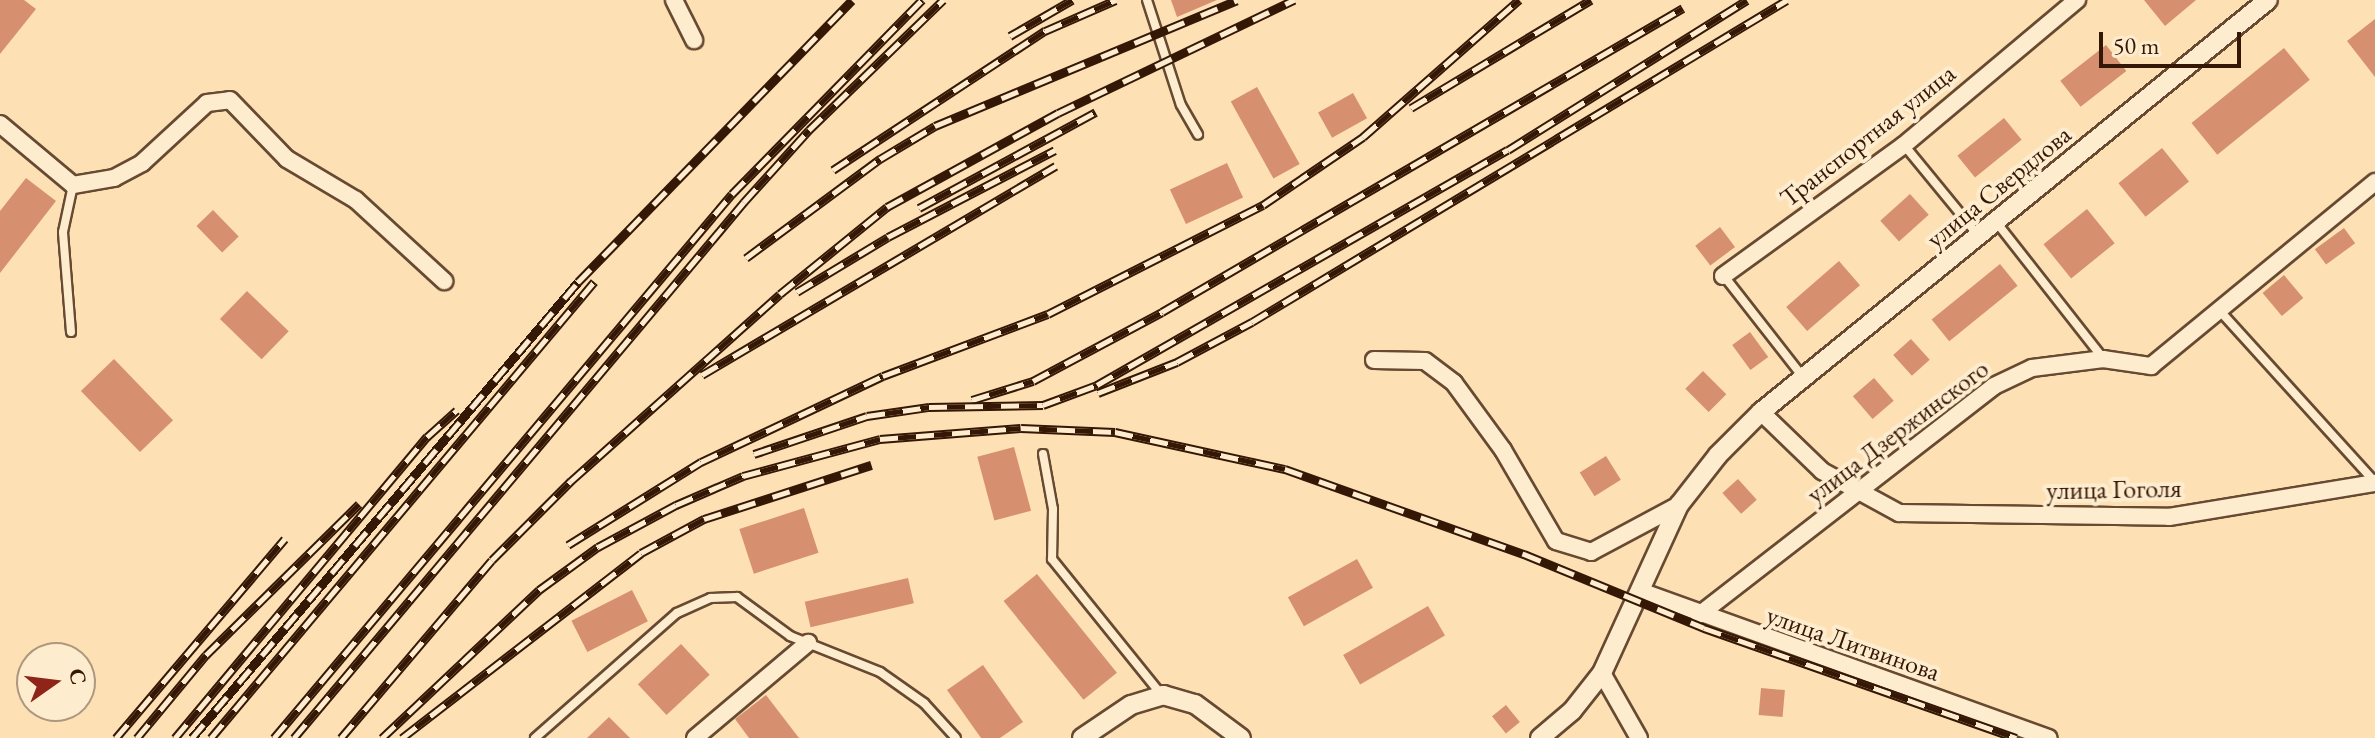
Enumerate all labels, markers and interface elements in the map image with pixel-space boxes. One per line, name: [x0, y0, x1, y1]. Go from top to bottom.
scale bar: [2103, 16, 2245, 66]
text: 50 m: [2113, 30, 2160, 61]
street label: Транспортная улица: [1774, 58, 1962, 214]
street label: улица Свердлова: [1920, 119, 2078, 255]
street label: улица Дзержинского: [1801, 353, 1995, 511]
street label: улица Гоголя: [2046, 473, 2182, 507]
street label: улица Литвинова: [1762, 600, 1944, 688]
north arrow: [16, 642, 96, 722]
text: С: [62, 665, 94, 688]

